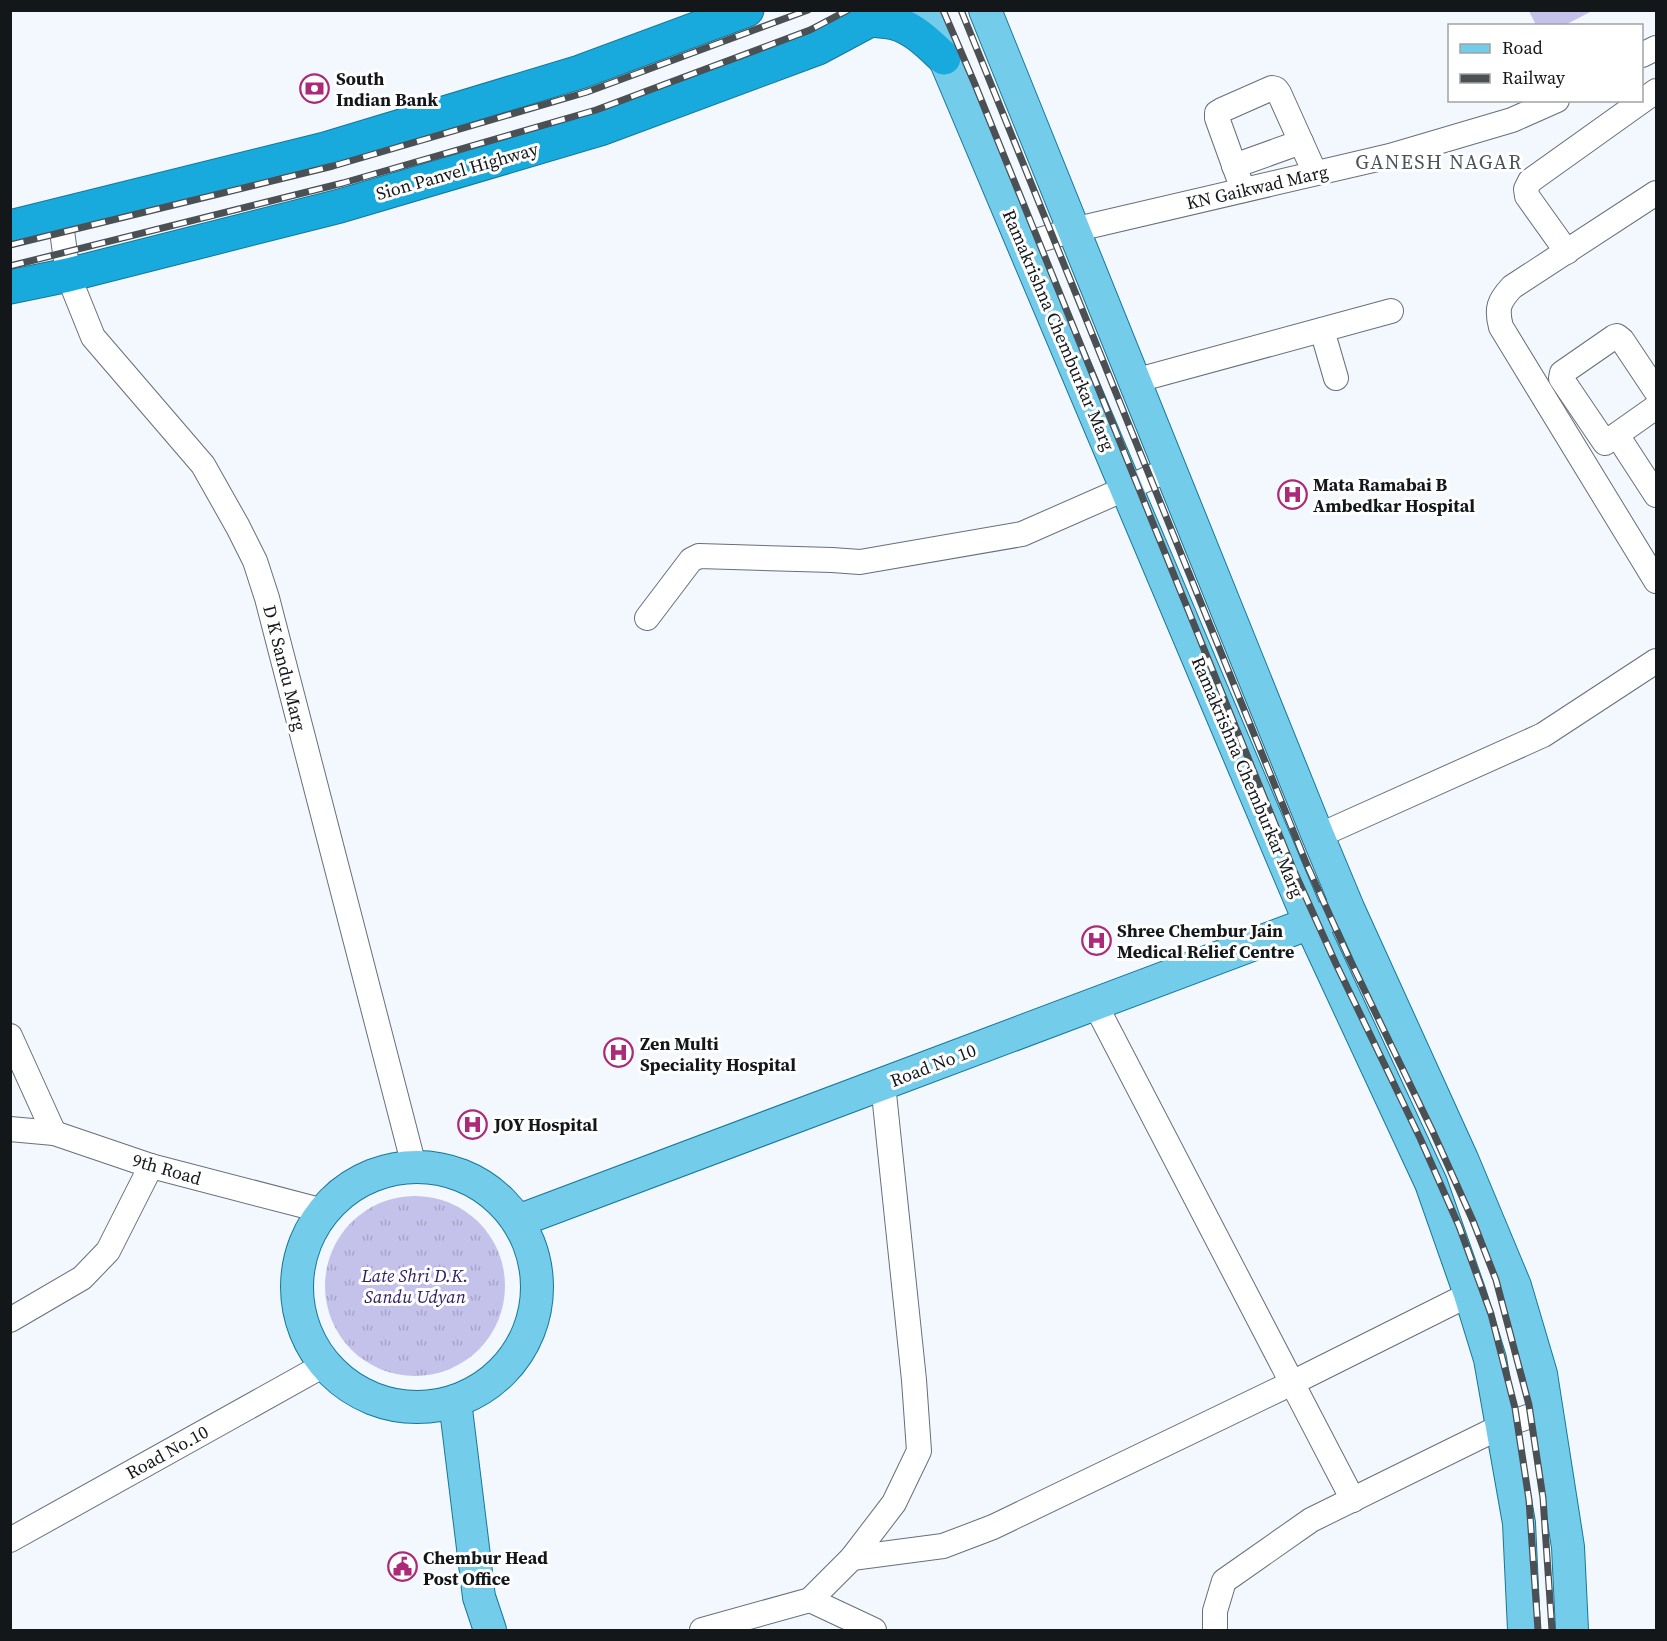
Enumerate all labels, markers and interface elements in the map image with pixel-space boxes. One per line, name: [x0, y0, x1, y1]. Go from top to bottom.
legend: [1448, 24, 1643, 102]
text: Road: [1502, 35, 1543, 60]
text: Railway: [1502, 65, 1566, 90]
place label: South Indian Bank: [336, 66, 438, 112]
bank icon: South Indian Bank: [299, 72, 331, 104]
street label: Sion Panvel Highway: [373, 136, 542, 206]
district label: GANESH NAGAR: [1355, 148, 1523, 176]
street label: KN Gaikwad Marg: [1184, 159, 1330, 215]
street label: Ramakrishna Chemburkar Marg: [997, 206, 1121, 454]
place label: Mata Ramabai B Ambedkar Hospital: [1313, 472, 1475, 518]
hospital icon: Mata Ramabai B Ambedkar Hospital: [1276, 478, 1308, 510]
street label: D K Sandu Marg: [257, 602, 313, 734]
street label: Ramakrishna Chemburkar Marg: [1186, 653, 1310, 901]
place label: Shree Chembur Jain Medical Relief Centre: [1117, 918, 1294, 964]
hospital icon: Shree Chembur Jain Medical Relief Centre: [1080, 924, 1112, 956]
place label: Zen Multi Speciality Hospital: [640, 1031, 796, 1077]
hospital icon: Zen Multi Speciality Hospital: [603, 1037, 635, 1069]
street label: Road No 10: [886, 1037, 980, 1093]
hospital icon: JOY Hospital: [457, 1108, 489, 1140]
place label: JOY Hospital: [493, 1112, 598, 1137]
street label: 9th Road: [130, 1147, 204, 1191]
park label: Late Shri D.K. Sandu Udyan: [360, 1263, 469, 1309]
street label: Road No.10: [121, 1419, 213, 1485]
place label: Chembur Head Post Office: [423, 1545, 548, 1591]
public building icon: Chembur Head Post Office: [386, 1551, 418, 1583]

